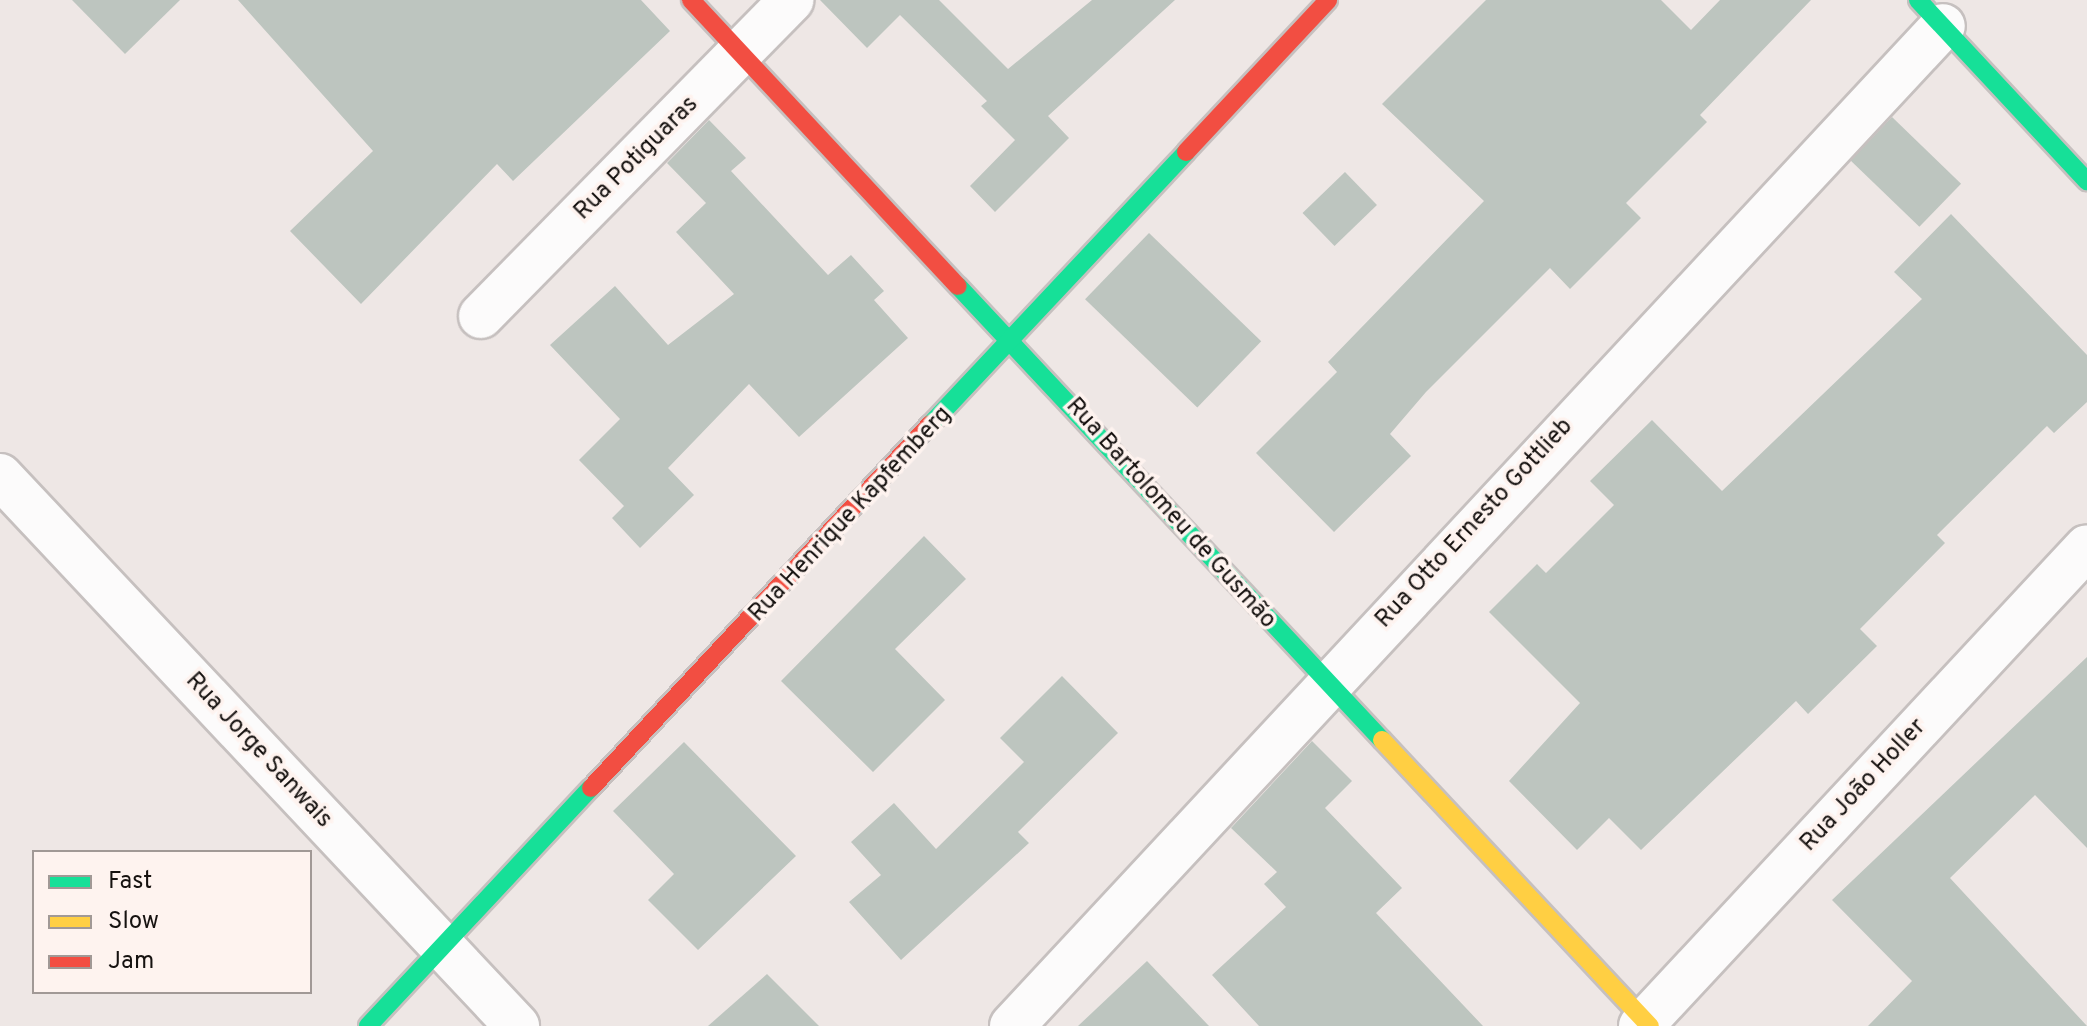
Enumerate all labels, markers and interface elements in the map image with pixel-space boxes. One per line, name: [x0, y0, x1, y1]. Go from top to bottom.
street label: Rua Potiguaras: [569, 91, 705, 227]
street label: Rua Bartolomeu de Gusmão: [1059, 393, 1281, 635]
street label: Rua Henrique Kapfemberg: [744, 401, 958, 629]
street label: Rua Otto Ernesto Gottlieb: [1370, 413, 1580, 635]
street label: Rua Jorge Sanwais: [179, 667, 337, 835]
street label: Rua João Holler: [1795, 714, 1933, 858]
legend: [32, 850, 312, 994]
text: Fast: [108, 867, 152, 897]
text: Slow: [108, 907, 159, 937]
text: Jam: [108, 947, 154, 977]

